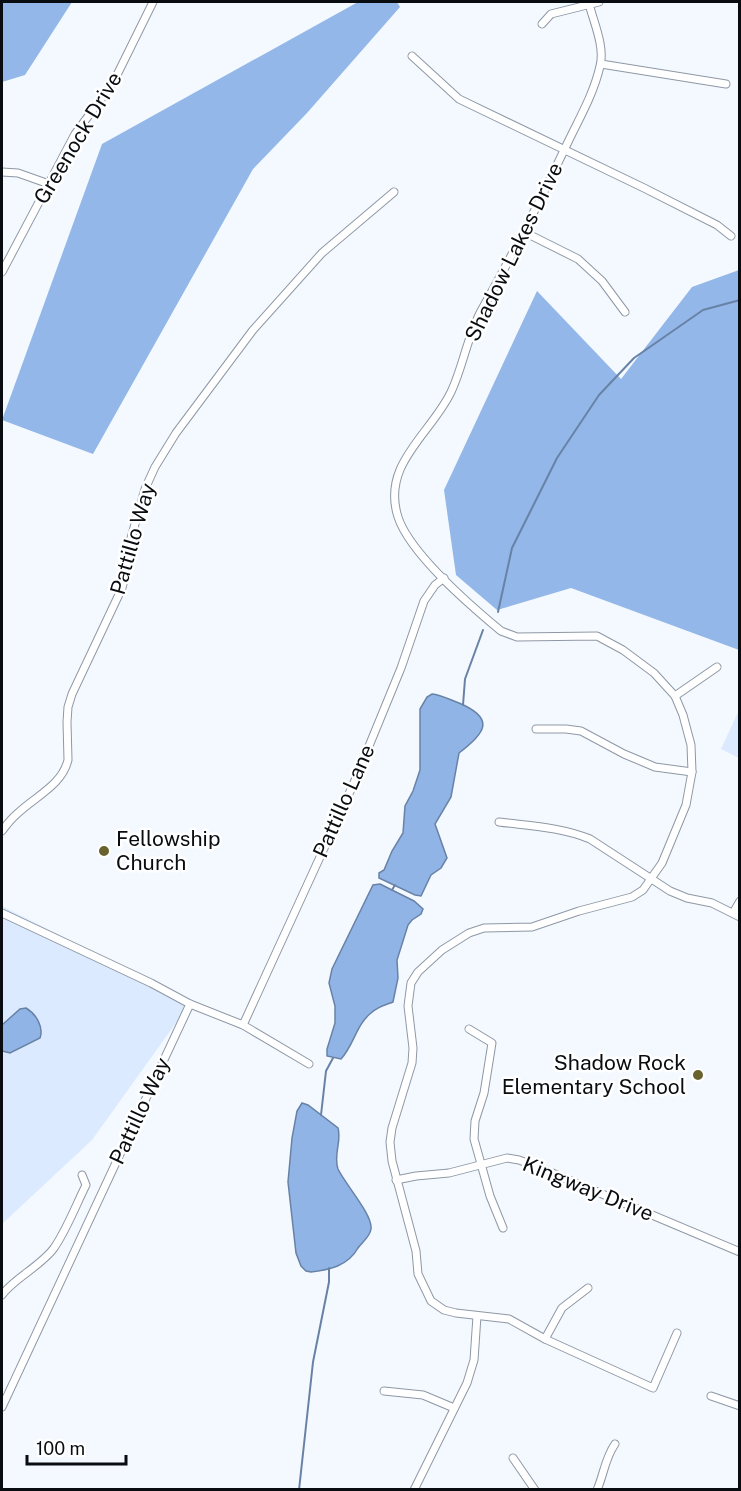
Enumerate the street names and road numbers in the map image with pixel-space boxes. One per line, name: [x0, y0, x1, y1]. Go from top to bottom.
street label: Greenock Drive: [28, 67, 127, 208]
street label: Shadow Lakes Drive: [459, 158, 568, 345]
street label: Pattillo Way: [105, 480, 160, 597]
street label: Pattillo Lane: [307, 740, 380, 861]
street label: Pattillo Way: [104, 1053, 175, 1168]
street label: Kingway Drive: [519, 1151, 657, 1226]

